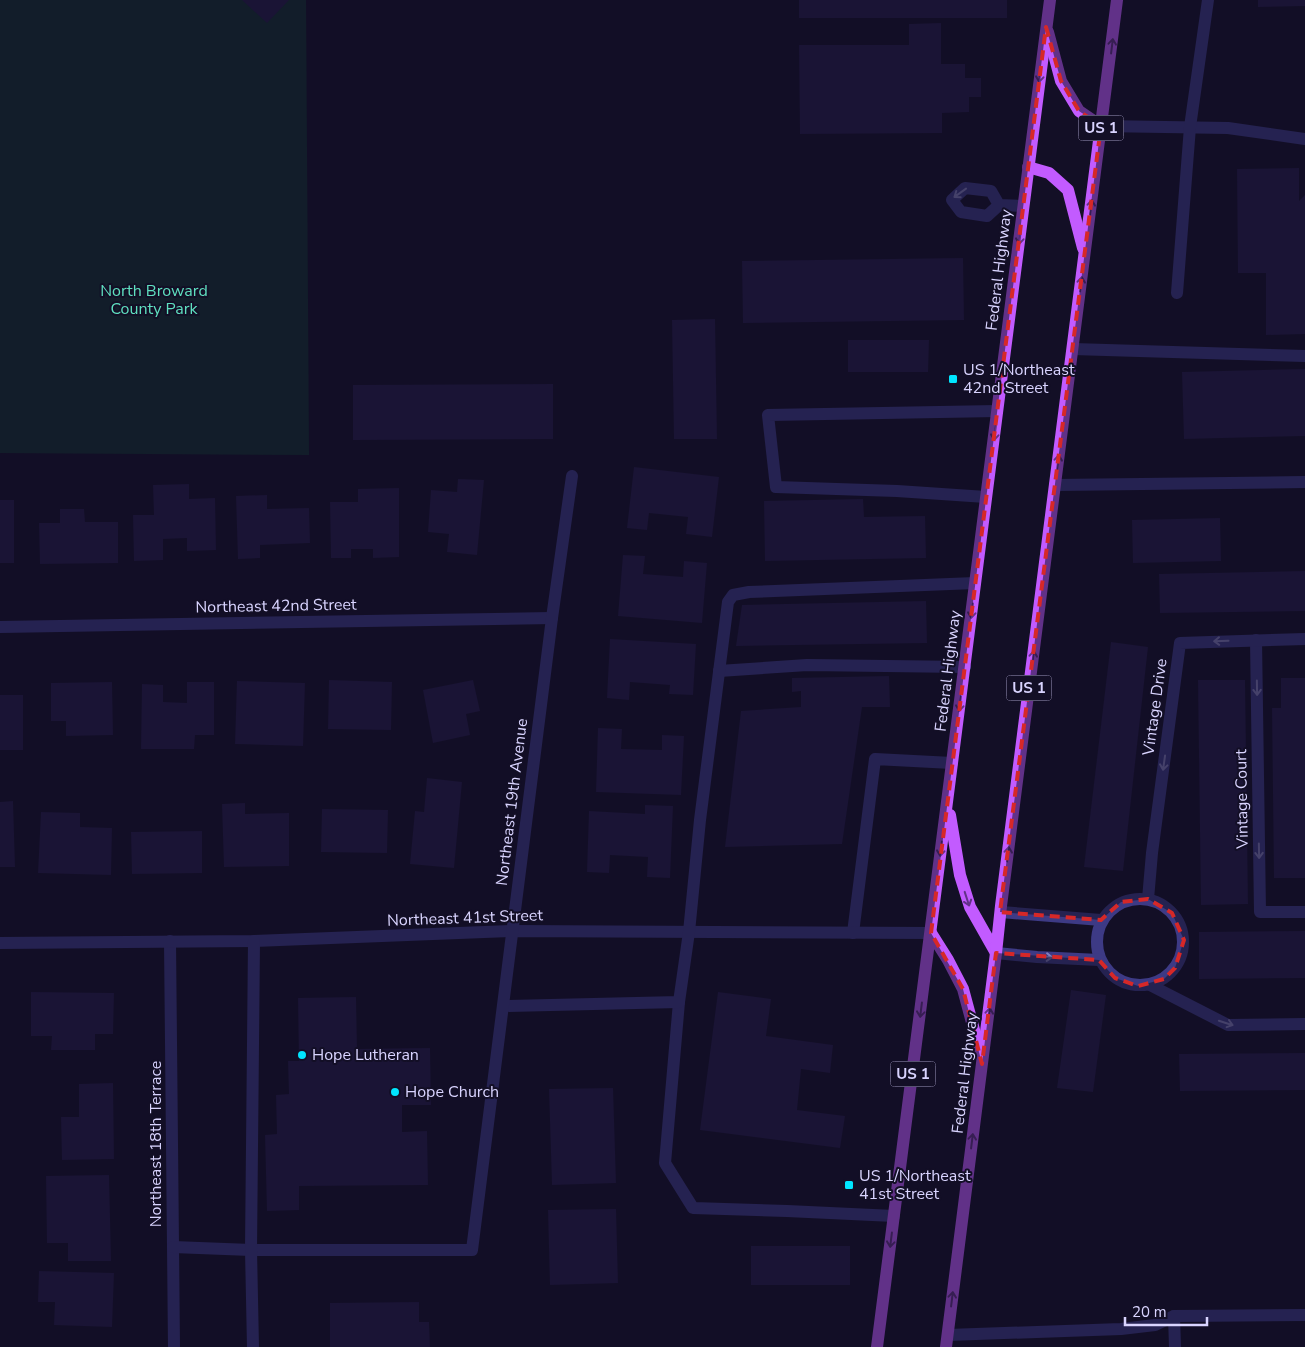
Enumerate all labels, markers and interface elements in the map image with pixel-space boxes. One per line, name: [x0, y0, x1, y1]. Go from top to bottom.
one-way arrow: [1107, 38, 1117, 54]
one-way arrow: [1035, 67, 1045, 83]
road number: US 1: [1078, 116, 1124, 140]
one-way arrow: [953, 188, 967, 198]
one-way arrow: [1086, 199, 1096, 215]
street label: Federal Highway: [981, 207, 1017, 332]
one-way arrow: [1014, 228, 1024, 244]
one-way arrow: [1076, 277, 1086, 293]
park label: North Broward County Park: [100, 280, 208, 320]
place label: US 1/Northeast 42nd Street: [963, 359, 1075, 399]
marker: US 1/Northeast 42nd Street: [947, 373, 959, 385]
one-way arrow: [989, 424, 999, 440]
one-way arrow: [1054, 454, 1064, 470]
street label: Northeast 42nd Street: [195, 594, 357, 618]
one-way arrow: [967, 603, 977, 619]
street label: Federal Highway: [930, 608, 966, 733]
one-way arrow: [1214, 637, 1230, 646]
one-way arrow: [1028, 650, 1038, 666]
street label: Vintage Drive: [1137, 657, 1173, 758]
road number: US 1: [1006, 676, 1052, 700]
one-way arrow: [1252, 680, 1262, 696]
one-way arrow: [955, 696, 965, 712]
street label: Northeast 19th Avenue: [491, 717, 533, 887]
street label: Vintage Court: [1230, 749, 1254, 850]
one-way arrow: [1159, 755, 1169, 771]
one-way arrow: [936, 840, 946, 856]
one-way arrow: [1254, 842, 1264, 859]
one-way arrow: [1003, 846, 1013, 862]
one-way arrow: [963, 891, 973, 907]
street label: Northeast 41st Street: [387, 904, 544, 932]
one-way arrow: [1037, 953, 1053, 962]
one-way arrow: [916, 1002, 926, 1018]
one-way arrow: [984, 1008, 994, 1024]
street label: Federal Highway: [947, 1010, 983, 1135]
one-way arrow: [1217, 1018, 1233, 1028]
place label: Hope Lutheran: [312, 1044, 419, 1066]
marker: Hope Lutheran: [296, 1049, 308, 1061]
street label: Northeast 18th Terrace: [145, 1061, 167, 1227]
road number: US 1: [890, 1062, 936, 1086]
place label: Hope Church: [405, 1081, 499, 1103]
marker: Hope Church: [389, 1086, 401, 1098]
one-way arrow: [967, 1134, 977, 1150]
place label: US 1/Northeast 41st Street: [859, 1165, 971, 1205]
marker: US 1/Northeast 41st Street: [843, 1179, 855, 1191]
one-way arrow: [886, 1232, 896, 1248]
one-way arrow: [947, 1291, 957, 1307]
scale bar: [1125, 1294, 1208, 1326]
text: 20 m: [1132, 1302, 1167, 1322]

